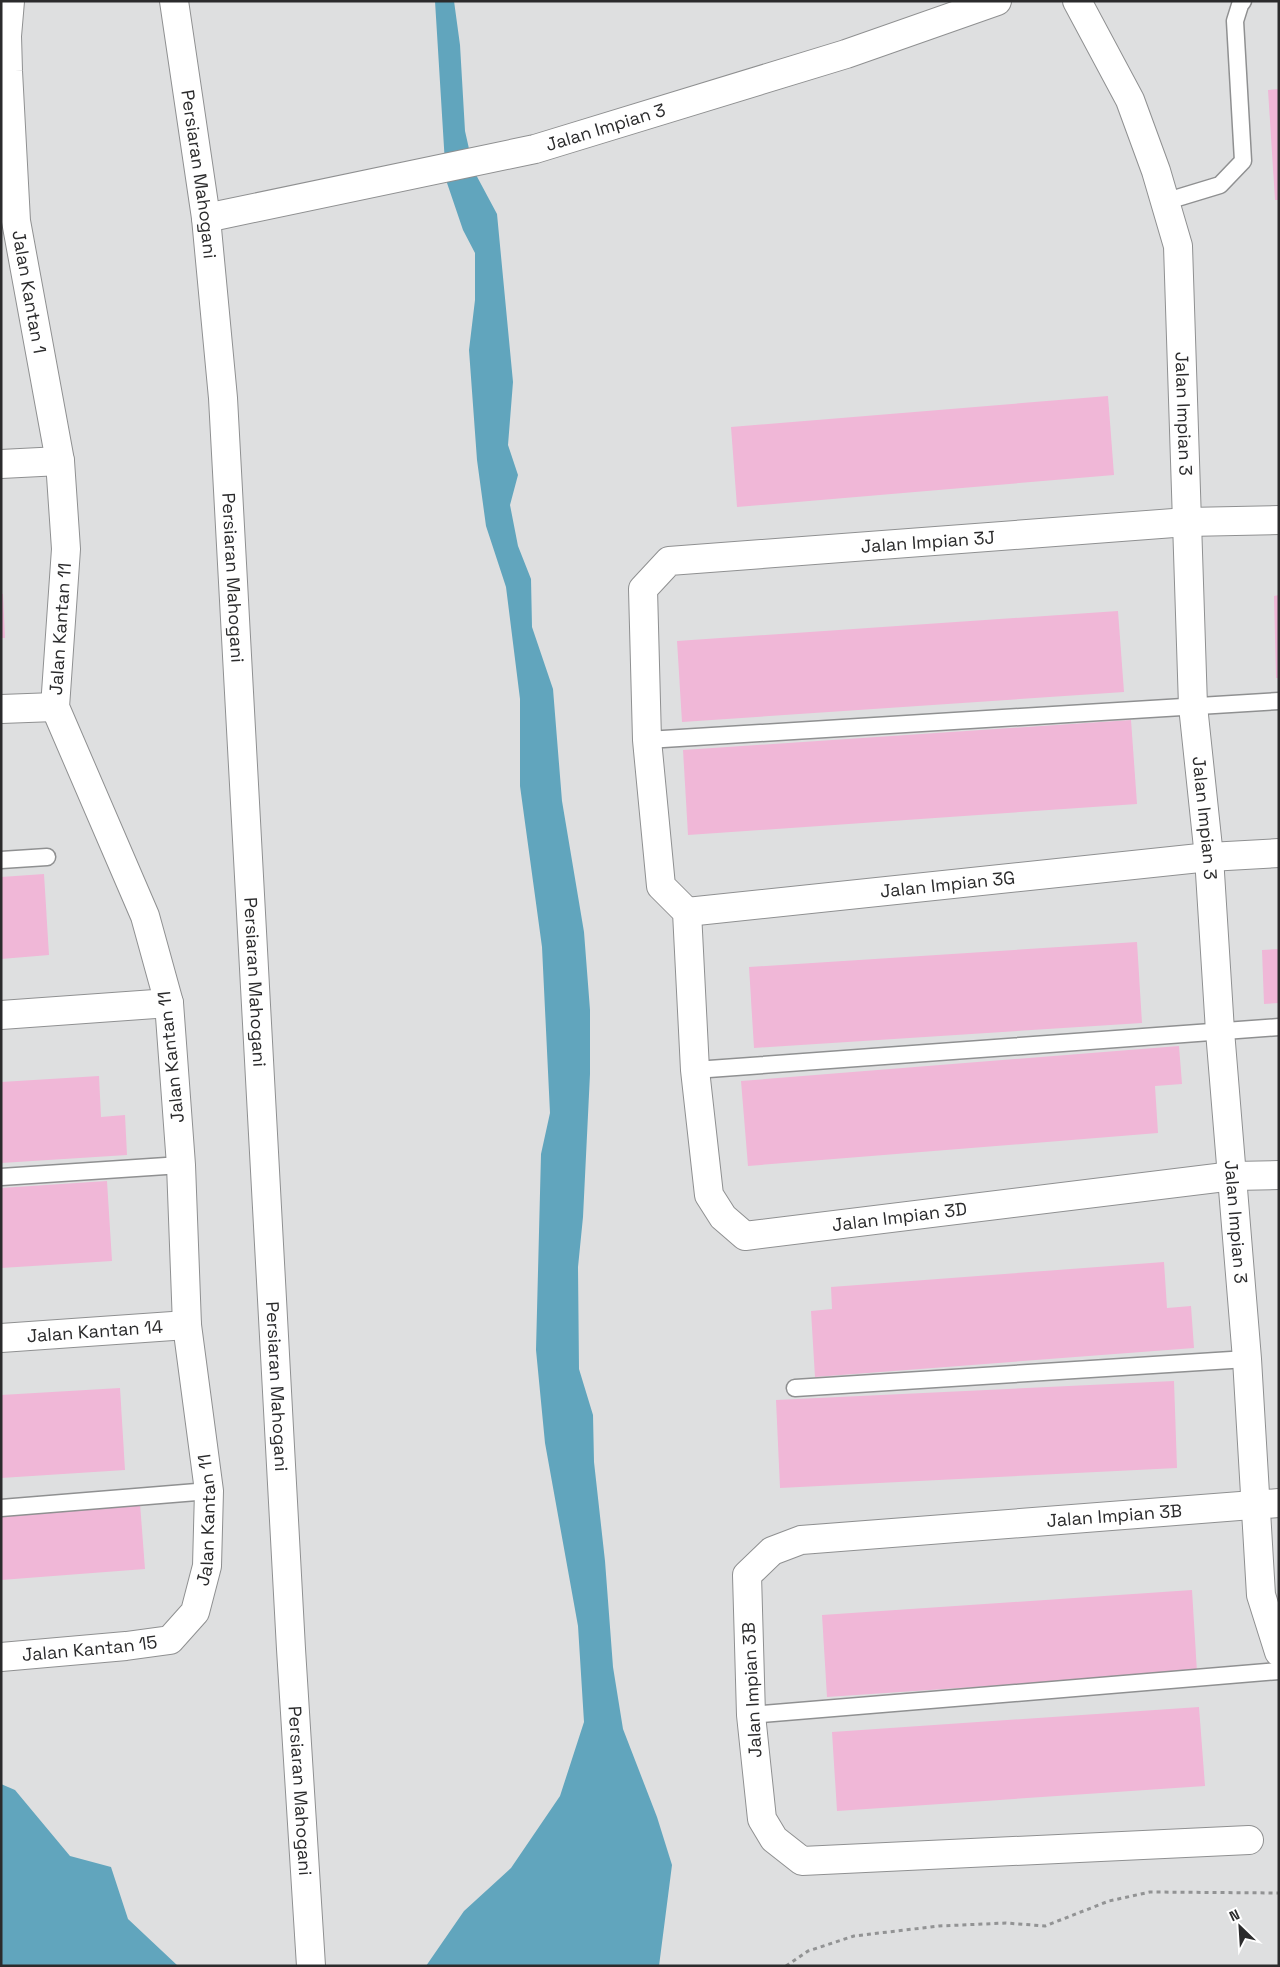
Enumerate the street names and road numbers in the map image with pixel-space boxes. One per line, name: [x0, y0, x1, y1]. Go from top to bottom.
street label: Persiaran Mahogani: [176, 88, 222, 260]
street label: Jalan Impian 3: [543, 98, 668, 156]
street label: Jalan Kantan 1: [7, 228, 52, 355]
street label: Jalan Impian 3: [1170, 352, 1197, 476]
street label: Persiaran Mahogani: [217, 492, 249, 663]
street label: Jalan Impian 3J: [860, 525, 996, 558]
street label: Jalan Kantan 11: [44, 562, 76, 696]
street label: Jalan Impian 3: [1187, 755, 1222, 880]
street label: Jalan Impian 3G: [879, 865, 1016, 903]
street label: Persiaran Mahogani: [239, 896, 271, 1068]
street label: Jalan Kantan 11: [152, 990, 189, 1124]
street label: Jalan Impian 3: [1220, 1159, 1253, 1284]
street label: Jalan Impian 3D: [831, 1197, 968, 1236]
street label: Persiaran Mahogani: [261, 1301, 293, 1472]
street label: Jalan Kantan 14: [26, 1315, 164, 1347]
street label: Jalan Kantan 11: [190, 1453, 220, 1588]
street label: Jalan Impian 3B: [1046, 1499, 1183, 1532]
street label: Jalan Impian 3B: [736, 1622, 767, 1758]
street label: Jalan Kantan 15: [21, 1630, 159, 1666]
street label: Persiaran Mahogani: [284, 1705, 317, 1876]

